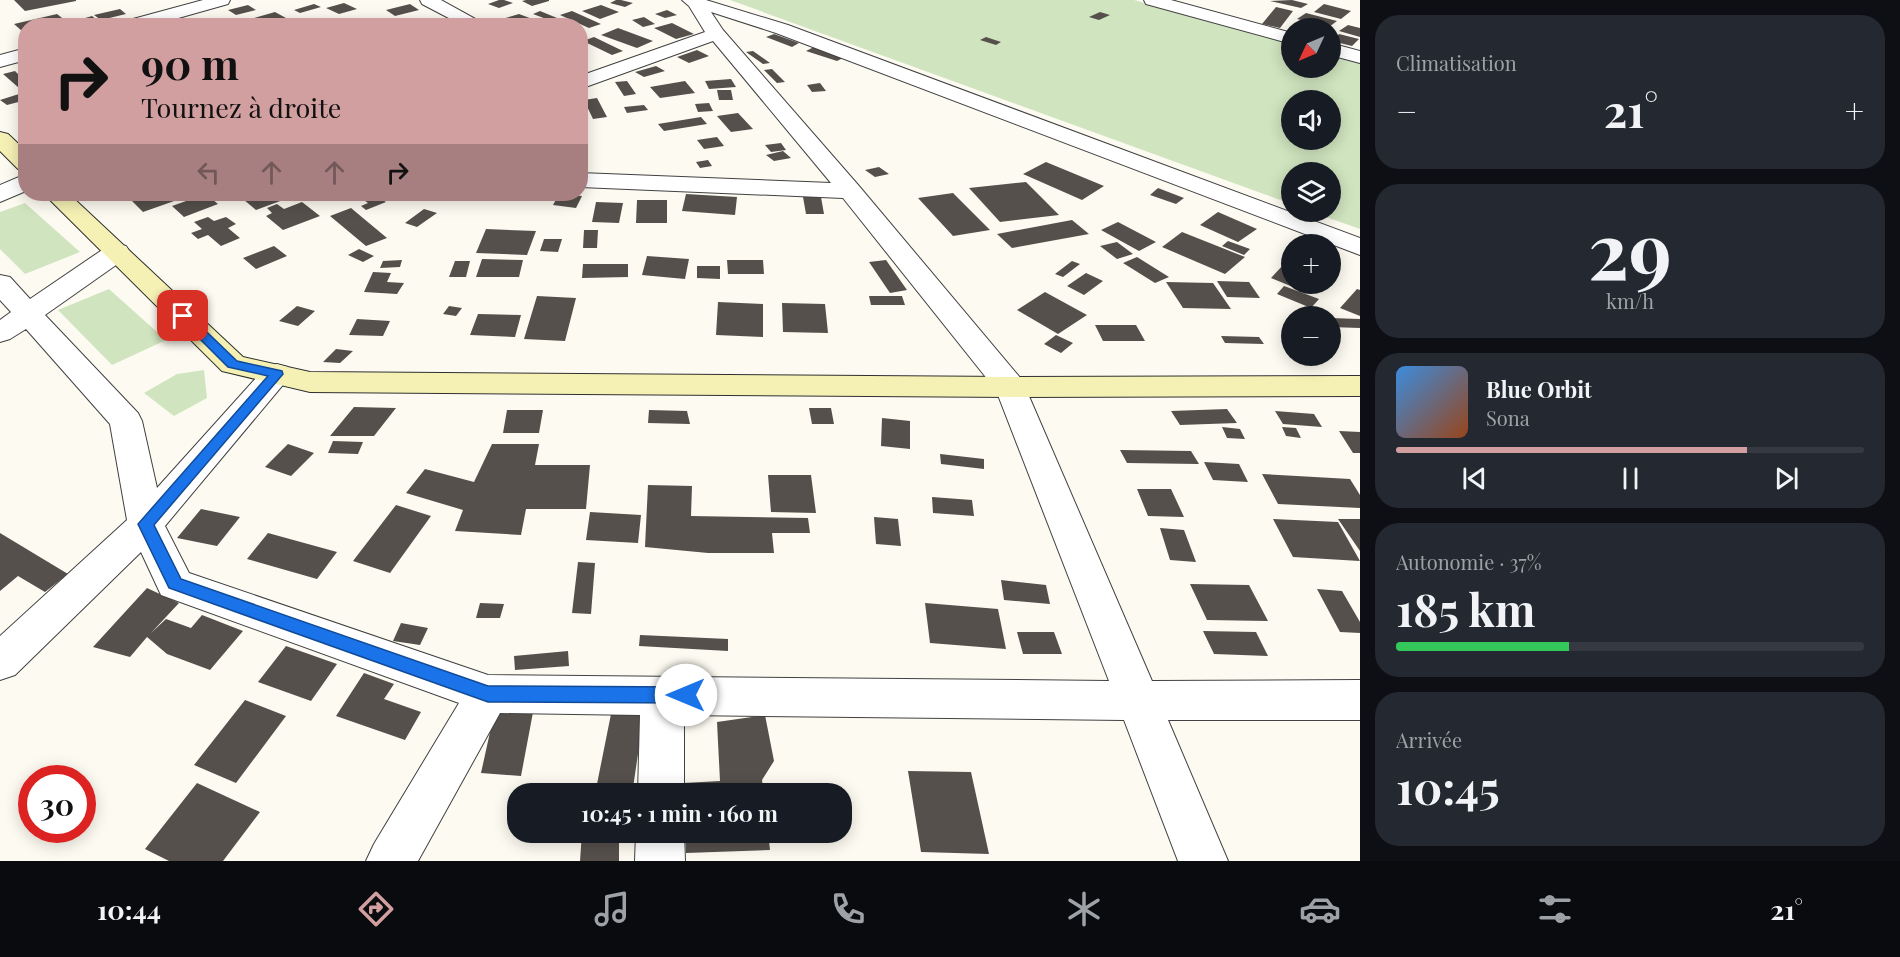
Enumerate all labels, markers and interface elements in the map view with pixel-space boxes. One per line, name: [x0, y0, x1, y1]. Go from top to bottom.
north arrow: [1281, 18, 1341, 78]
map controls: [1281, 18, 1341, 366]
text: 90 m: [141, 35, 239, 91]
icon: right: [42, 42, 120, 120]
text: Climatisation: [1396, 49, 1517, 76]
text: 21°: [1604, 79, 1658, 139]
text: −: [1396, 88, 1417, 132]
text: +: [1845, 88, 1864, 132]
text: Tournez à droite: [141, 89, 341, 125]
button: sound: [1281, 90, 1341, 150]
icon: left: [192, 156, 225, 189]
icon: ahead: [255, 156, 288, 189]
icon: ahead: [318, 156, 351, 189]
icon: right: [381, 156, 414, 189]
button: layers: [1281, 162, 1341, 222]
text: 29: [1588, 196, 1672, 300]
button: +: [1281, 234, 1341, 294]
text: km/h: [1606, 287, 1654, 314]
pin: [157, 290, 208, 341]
icon: arrive: [166, 299, 199, 332]
button: −: [1281, 306, 1341, 366]
text: Blue Orbit: [1486, 374, 1592, 404]
text: Sona: [1486, 404, 1530, 431]
icon: previous: [1458, 462, 1491, 495]
icon: pause: [1614, 462, 1647, 495]
icon: next: [1770, 462, 1803, 495]
text: Autonomie · 37%: [1396, 548, 1542, 575]
text: 185 km: [1396, 578, 1535, 638]
position arrow: [654, 663, 718, 727]
text: Arrivée: [1396, 726, 1462, 753]
text: 10:45: [1396, 756, 1500, 816]
speed limit sign: 30: [18, 765, 96, 843]
text: 10:45 · 1 min · 160 m: [581, 798, 778, 828]
icon: directions: [355, 888, 397, 930]
icon: music: [591, 888, 633, 930]
icon: phone: [827, 888, 869, 930]
icon: climate: [1063, 888, 1105, 930]
icon: car: [1299, 888, 1341, 930]
icon: filters: [1534, 888, 1576, 930]
text: 10:44: [97, 891, 161, 927]
text: 21°: [1770, 891, 1803, 927]

